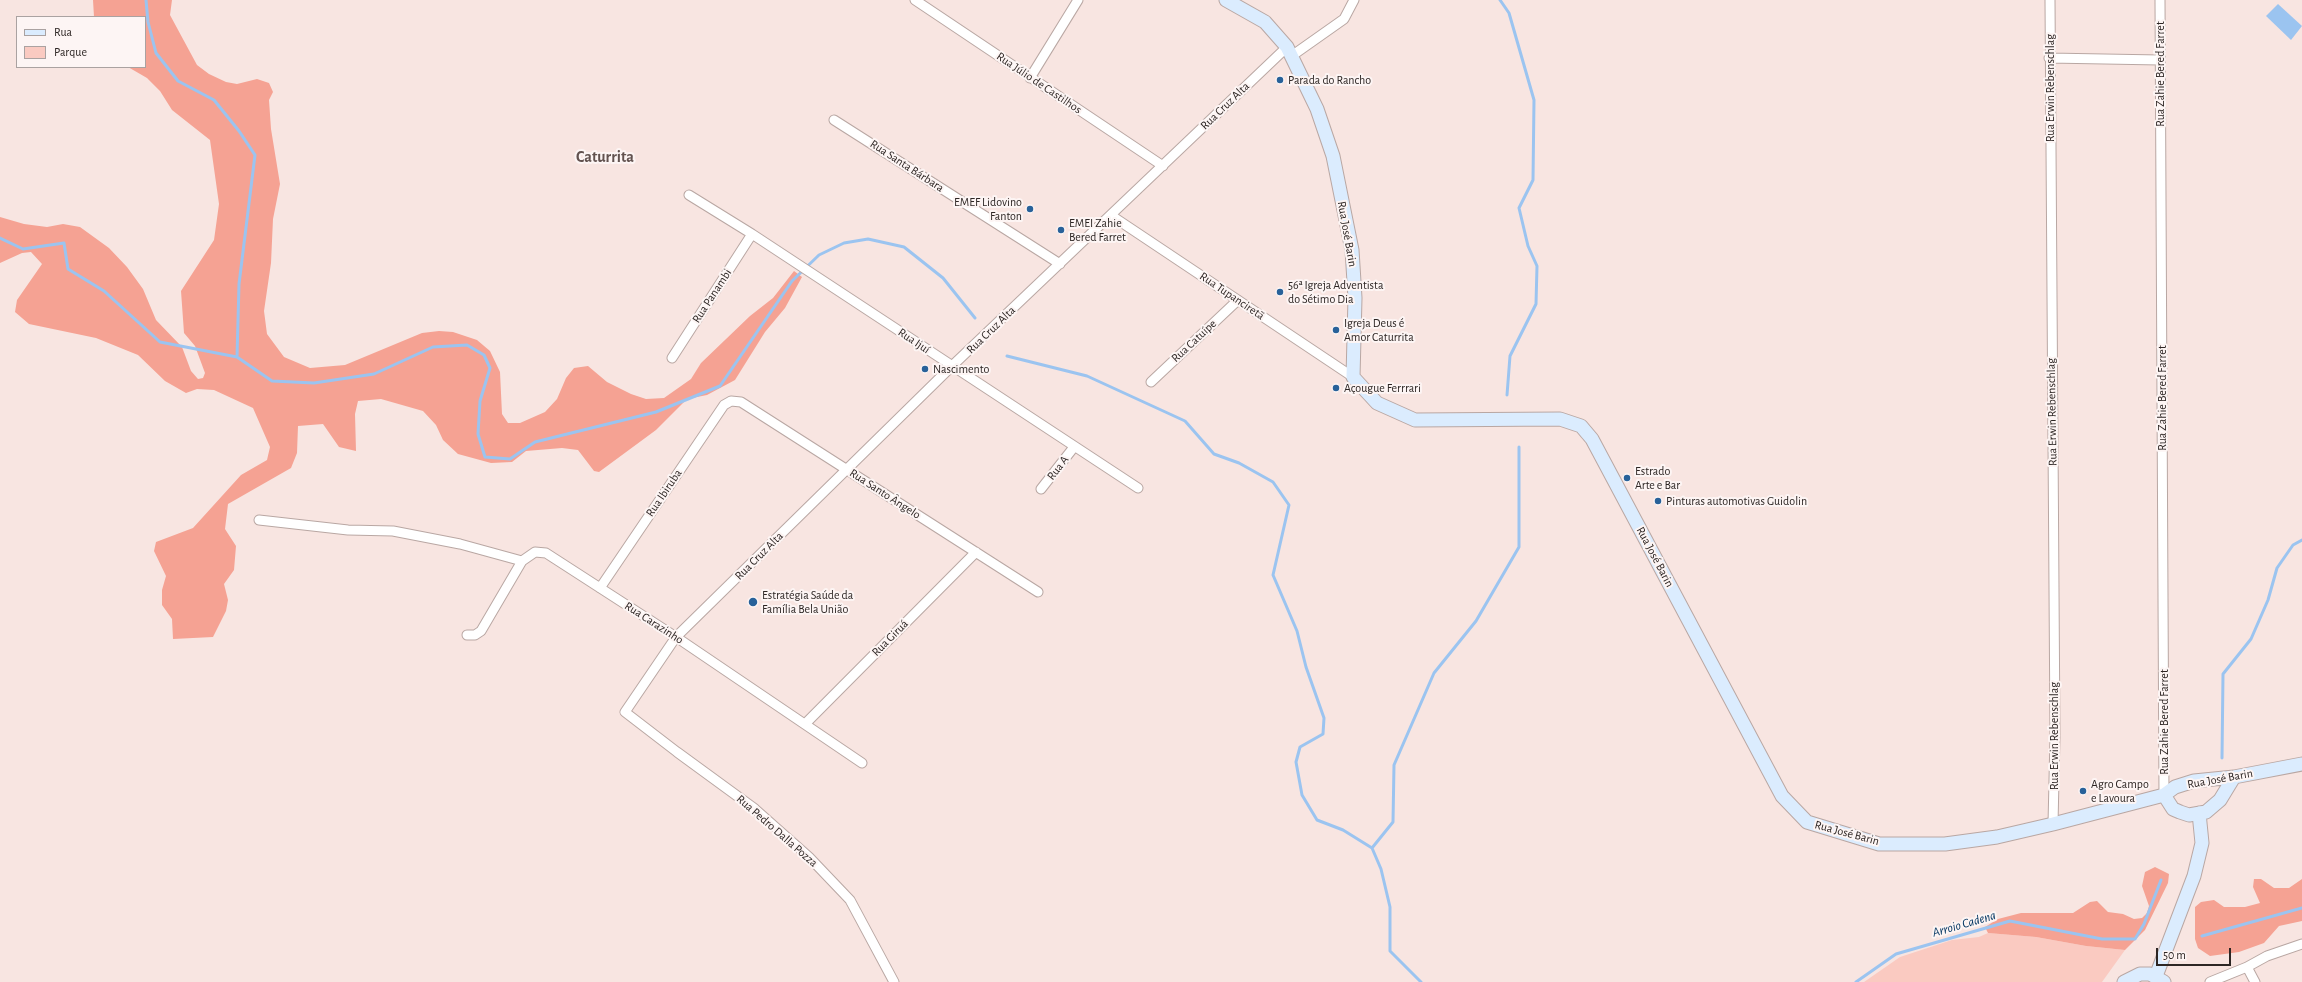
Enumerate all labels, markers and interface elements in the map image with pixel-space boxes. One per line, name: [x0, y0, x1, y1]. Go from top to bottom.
legend: [16, 16, 146, 68]
street label: Rua Zahie Bered Farret: [2153, 21, 2167, 127]
text: Rua: [54, 26, 72, 38]
street label: Rua Erwin Rebenschlag: [2043, 34, 2057, 142]
text: Parque: [54, 46, 87, 58]
street label: Rua Júlio de Castilhos: [994, 49, 1084, 117]
place label: Parada do Rancho: [1288, 73, 1371, 87]
marker: Parada do Rancho: [1275, 75, 1285, 85]
street label: Rua Cruz Alta: [1198, 79, 1252, 133]
street label: Rua Santa Bárbara: [867, 137, 947, 195]
district label: Caturrita: [576, 147, 634, 167]
place label: EMEF Lidovino Fanton: [954, 195, 1022, 223]
street label: Rua José Barin: [1334, 200, 1360, 268]
marker: EMEF Lidovino Fanton: [1025, 204, 1035, 214]
place label: EMEI Zahie Bered Farret: [1069, 216, 1126, 244]
marker: EMEI Zahie Bered Farret: [1056, 225, 1066, 235]
street label: Rua Panambi: [689, 266, 735, 326]
street label: Rua Tupanciretã: [1197, 269, 1267, 323]
place label: 56ª Igreja Adventista do Sétimo Dia: [1288, 278, 1383, 306]
marker: 56ª Igreja Adventista do Sétimo Dia: [1275, 287, 1285, 297]
street label: Rua Cruz Alta: [964, 303, 1018, 357]
place label: Igreja Deus é Amor Caturrita: [1344, 316, 1414, 344]
street label: Rua Catuípe: [1168, 317, 1220, 365]
street label: Rua Ijuí: [895, 325, 933, 357]
marker: Igreja Deus é Amor Caturrita: [1331, 325, 1341, 335]
street label: Rua Zahie Bered Farret: [2155, 345, 2169, 451]
street label: Rua Erwin Rebenschlag: [2044, 358, 2060, 466]
place label: Nascimento: [933, 362, 989, 376]
marker: Nascimento: [920, 364, 930, 374]
place label: Açougue Ferrrari: [1344, 381, 1421, 395]
marker: Açougue Ferrrari: [1331, 383, 1341, 393]
street label: Rua A: [1044, 453, 1072, 483]
place label: Estrado Arte e Bar: [1635, 464, 1680, 492]
street label: Rua Santo Ângelo: [847, 466, 923, 522]
street label: Rua Ibiruba: [643, 467, 685, 519]
marker: Estrado Arte e Bar: [1622, 473, 1632, 483]
place label: Pinturas automotivas Guidolin: [1666, 494, 1807, 508]
marker: Pinturas automotivas Guidolin: [1653, 496, 1663, 506]
street label: Rua José Barin: [1633, 524, 1677, 590]
street label: Rua Cruz Alta: [732, 529, 786, 583]
place label: Estratégia Saúde da Família Bela União: [762, 588, 853, 616]
marker: Estratégia Saúde da Família Bela União: [747, 596, 759, 608]
street label: Rua Carazinho: [622, 599, 686, 647]
street label: Rua Giruá: [869, 617, 911, 659]
street label: Rua Zahie Bered Farret: [2157, 669, 2171, 775]
street label: Rua Erwin Rebenschlag: [2047, 682, 2061, 790]
street label: Rua José Barin: [2186, 766, 2254, 792]
place label: Agro Campo e Lavoura: [2091, 777, 2149, 805]
marker: Agro Campo e Lavoura: [2078, 786, 2088, 796]
street label: Rua Pedro Dalla Pozza: [733, 792, 821, 870]
street label: Rua José Barin: [1813, 817, 1881, 849]
water label: Arroio Cadena: [1930, 907, 1998, 941]
scale bar: [2158, 940, 2233, 966]
text: 50 m: [2163, 949, 2186, 961]

